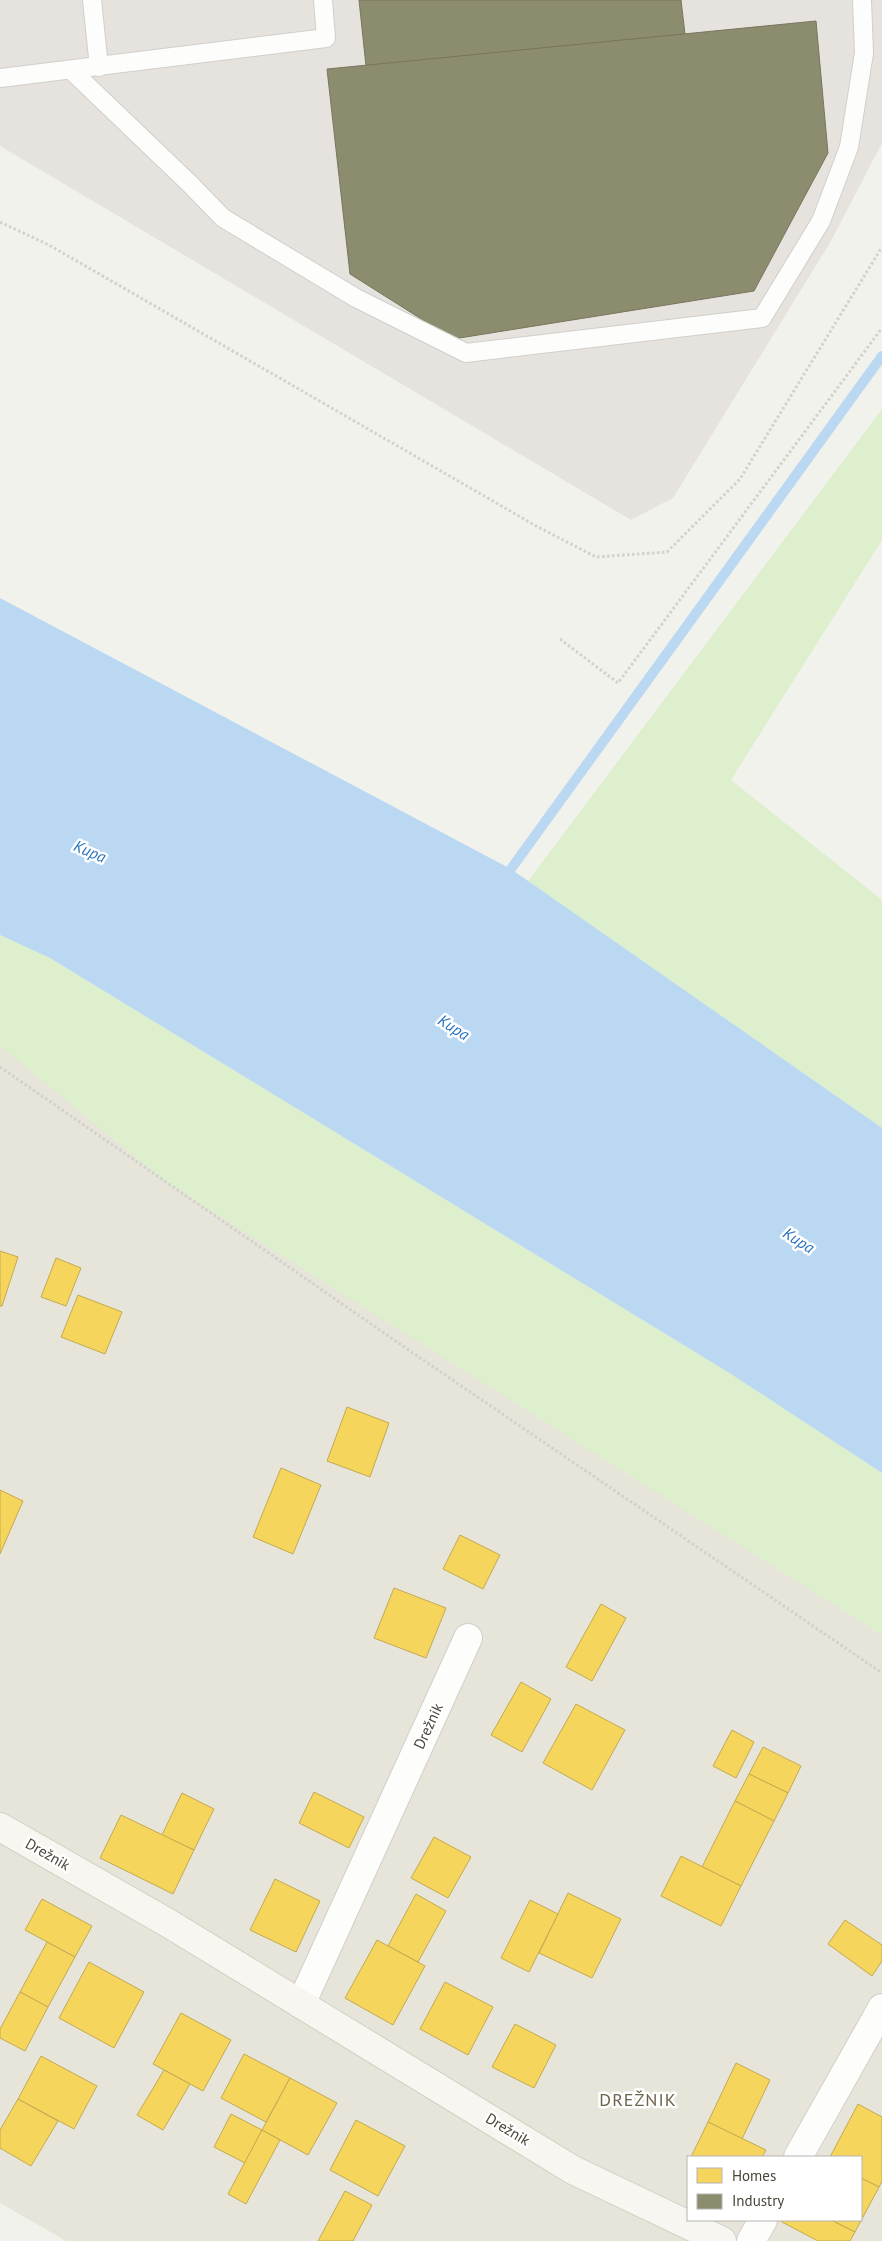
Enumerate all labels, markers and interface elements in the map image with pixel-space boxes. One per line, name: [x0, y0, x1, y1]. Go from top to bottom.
water label: Kupa: [71, 835, 109, 867]
water label: Kupa: [435, 1010, 473, 1044]
water label: Kupa: [780, 1223, 818, 1257]
street label: Drežnik: [409, 1699, 447, 1752]
street label: Drežnik: [22, 1834, 74, 1875]
district label: DREŽNIK: [599, 2088, 677, 2111]
street label: Drežnik: [482, 2108, 534, 2150]
legend: [687, 2156, 862, 2221]
text: Homes: [732, 2166, 776, 2185]
text: Industry: [732, 2191, 784, 2210]

